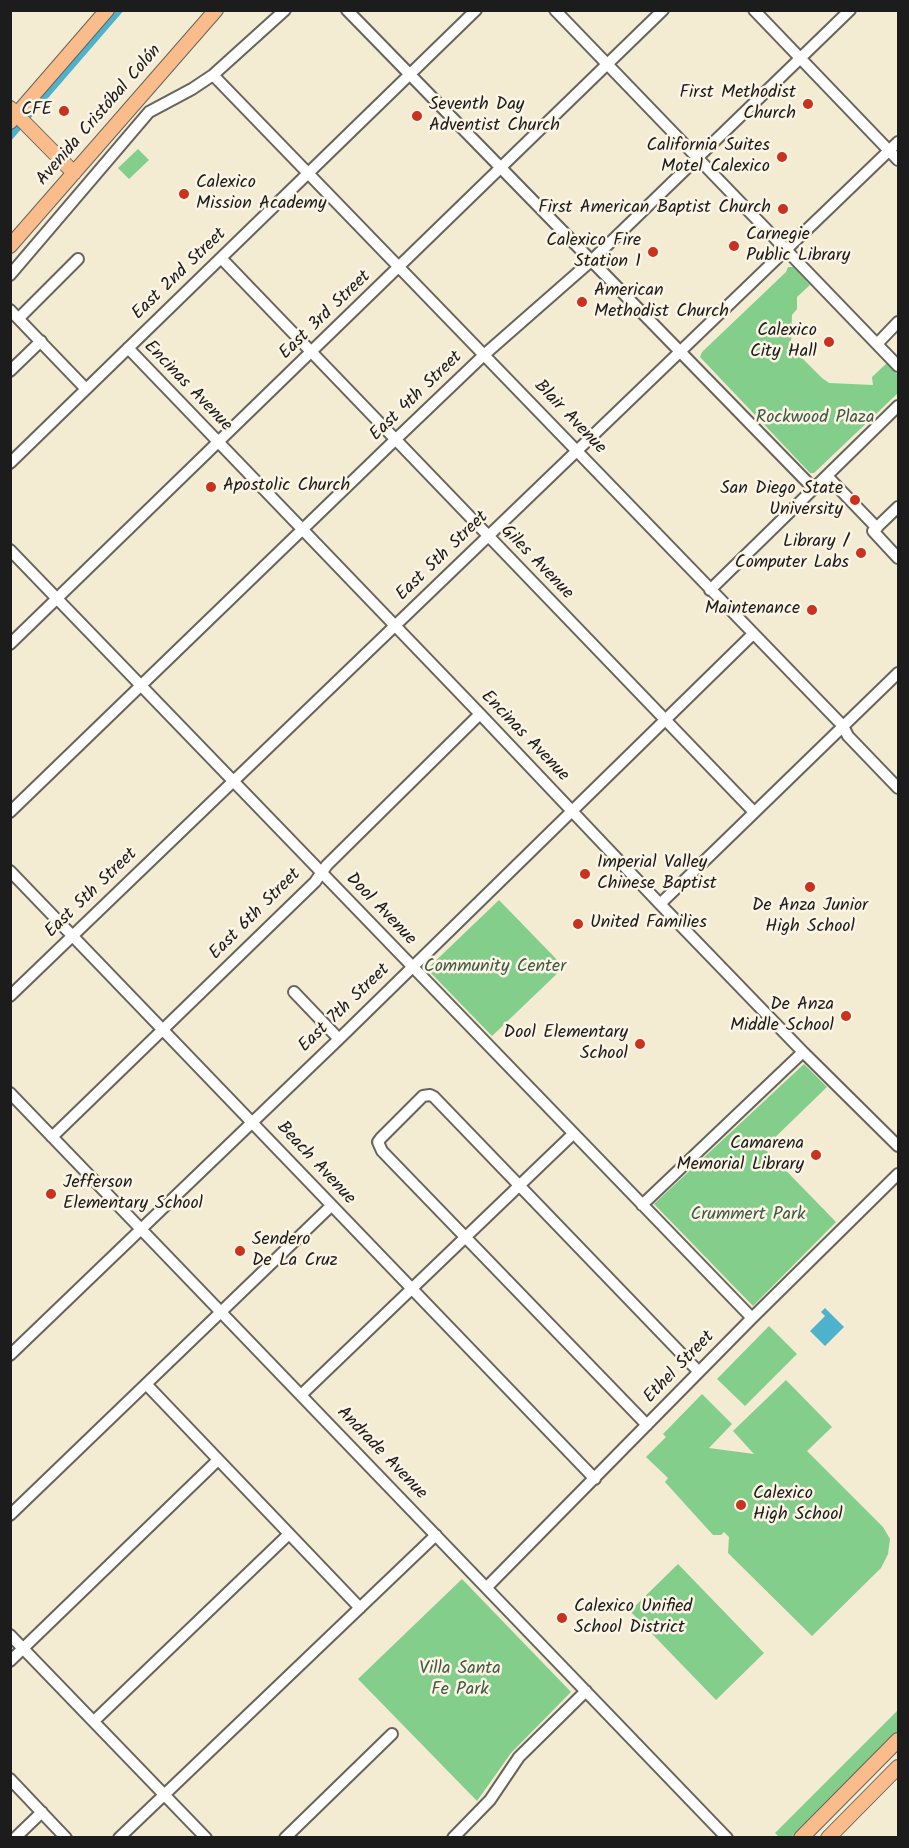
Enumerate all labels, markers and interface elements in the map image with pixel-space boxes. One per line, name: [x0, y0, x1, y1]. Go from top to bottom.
street label: Avenida Cristóbal Colón: [33, 41, 167, 191]
place label: First Methodist Church: [680, 83, 796, 125]
place label: Seventh Day Adventist Church: [429, 95, 560, 138]
marker: First Methodist Church: [801, 97, 815, 111]
place label: CFE: [21, 100, 52, 122]
marker: CFE: [57, 104, 71, 118]
marker: Seventh Day Adventist Church: [410, 109, 424, 123]
place label: California Suites Motel Calexico: [646, 136, 770, 178]
marker: California Suites Motel Calexico: [775, 150, 789, 164]
place label: Calexico Mission Academy: [196, 173, 326, 216]
marker: Calexico Mission Academy: [177, 187, 191, 201]
place label: First American Baptist Church: [538, 198, 771, 220]
marker: First American Baptist Church: [776, 202, 790, 216]
street label: East 2nd Street: [128, 225, 232, 325]
place label: Carnegie Public Library: [746, 225, 850, 268]
place label: Calexico Fire Station 1: [546, 231, 641, 274]
marker: Carnegie Public Library: [727, 239, 741, 253]
marker: Calexico Fire Station 1: [646, 245, 660, 259]
street label: East 3rd Street: [276, 267, 376, 365]
place label: American Methodist Church: [594, 281, 729, 324]
marker: American Methodist Church: [575, 295, 589, 309]
place label: Calexico City Hall: [750, 321, 817, 364]
marker: Calexico City Hall: [822, 335, 836, 349]
street label: Encinas Avenue: [138, 337, 236, 437]
street label: East 4th Street: [366, 347, 468, 447]
street label: Blair Avenue: [528, 376, 610, 460]
park label: Rockwood Plaza: [756, 408, 874, 430]
place label: Apostolic Church: [223, 476, 350, 498]
place label: San Diego State University: [720, 479, 843, 522]
marker: Apostolic Church: [204, 480, 218, 494]
marker: San Diego State University: [848, 493, 862, 507]
street label: East 5th Street: [392, 508, 494, 606]
street label: Giles Avenue: [495, 521, 577, 605]
place label: Library / Computer Labs: [735, 532, 849, 574]
marker: Library / Computer Labs: [854, 546, 868, 560]
place label: Maintenance: [705, 599, 800, 621]
marker: Maintenance: [805, 603, 819, 617]
street label: Encinas Avenue: [475, 687, 573, 787]
street label: East 5th Street: [41, 845, 143, 943]
place label: Imperial Valley Chinese Baptist: [597, 853, 717, 896]
street label: East 6th Street: [206, 865, 306, 965]
marker: Imperial Valley Chinese Baptist: [578, 867, 592, 881]
street label: Dool Avenue: [340, 869, 420, 951]
marker: De Anza Junior High School: [803, 880, 817, 894]
place label: De Anza Junior High School: [752, 896, 868, 938]
place label: United Families: [590, 913, 707, 935]
marker: United Families: [571, 917, 585, 931]
park label: Community Center: [424, 957, 566, 979]
street label: East 7th Street: [295, 960, 395, 1058]
place label: De Anza Middle School: [730, 995, 834, 1038]
marker: De Anza Middle School: [839, 1009, 853, 1023]
place label: Dool Elementary School: [504, 1023, 628, 1066]
marker: Dool Elementary School: [633, 1037, 647, 1051]
street label: Beach Avenue: [271, 1118, 359, 1210]
place label: Camarena Memorial Library: [677, 1134, 804, 1176]
marker: Camarena Memorial Library: [809, 1148, 823, 1162]
place label: Jefferson Elementary School: [63, 1173, 203, 1216]
marker: Jefferson Elementary School: [44, 1187, 58, 1201]
park label: Crummert Park: [691, 1205, 805, 1227]
place label: Sendero De La Cruz: [252, 1230, 338, 1272]
marker: Sendero De La Cruz: [233, 1244, 247, 1258]
street label: Ethel Street: [640, 1327, 720, 1409]
street label: Andrade Avenue: [331, 1403, 431, 1505]
place label: Calexico High School: [753, 1484, 843, 1526]
marker: Calexico High School: [734, 1498, 748, 1512]
place label: Calexico Unified School District: [574, 1597, 692, 1640]
marker: Calexico Unified School District: [555, 1611, 569, 1625]
park label: Villa Santa Fe Park: [419, 1659, 501, 1702]

